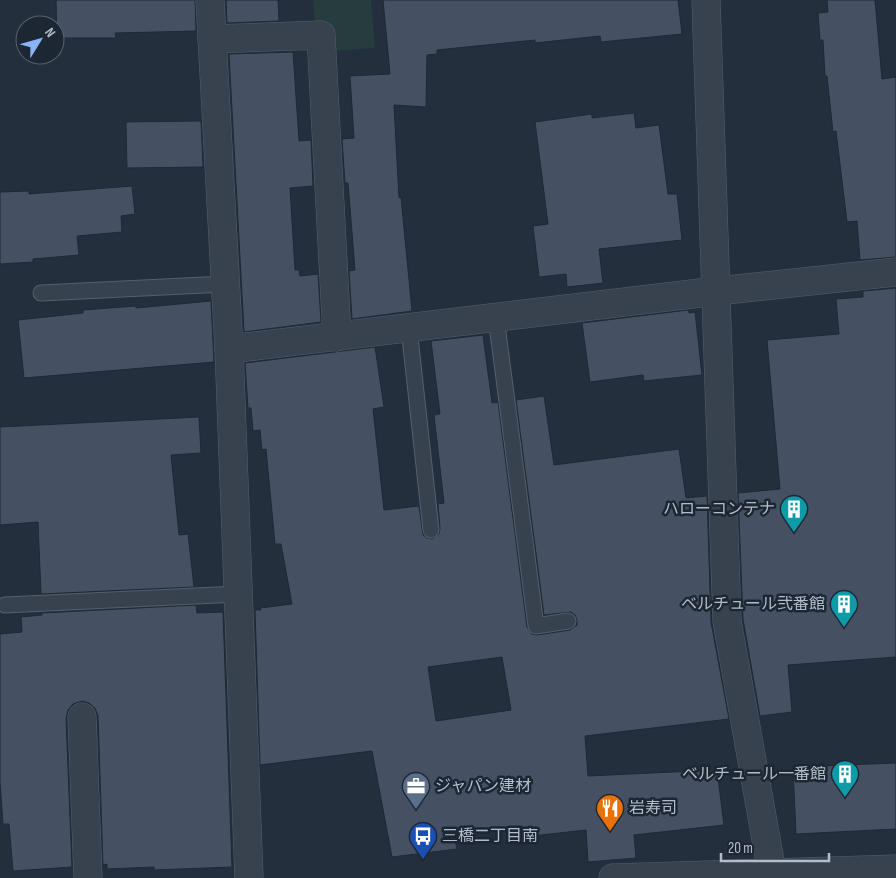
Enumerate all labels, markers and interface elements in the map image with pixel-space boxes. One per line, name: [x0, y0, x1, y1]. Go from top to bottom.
north arrow: [15, 15, 65, 65]
text: N: [41, 24, 59, 41]
building icon: ハローコンテナ: [779, 494, 809, 533]
place label: ハローコンテナ: [663, 500, 775, 519]
building icon: ベルチュール弐番館: [829, 589, 859, 628]
place label: ベルチュール弐番館: [681, 595, 825, 614]
building icon: ベルチュール一番館: [830, 759, 860, 798]
place label: ベルチュール一番館: [682, 765, 826, 784]
office icon: ジャパン建材: [401, 771, 431, 810]
place label: ジャパン建材: [435, 777, 531, 796]
restaurant icon: 岩寿司: [595, 793, 625, 832]
place label: 岩寿司: [629, 799, 677, 818]
bus stop icon: 三橋二丁目南: [408, 821, 438, 860]
place label: 三橋二丁目南: [442, 827, 538, 846]
scale bar: [721, 830, 828, 862]
text: 20 m: [728, 839, 753, 858]

